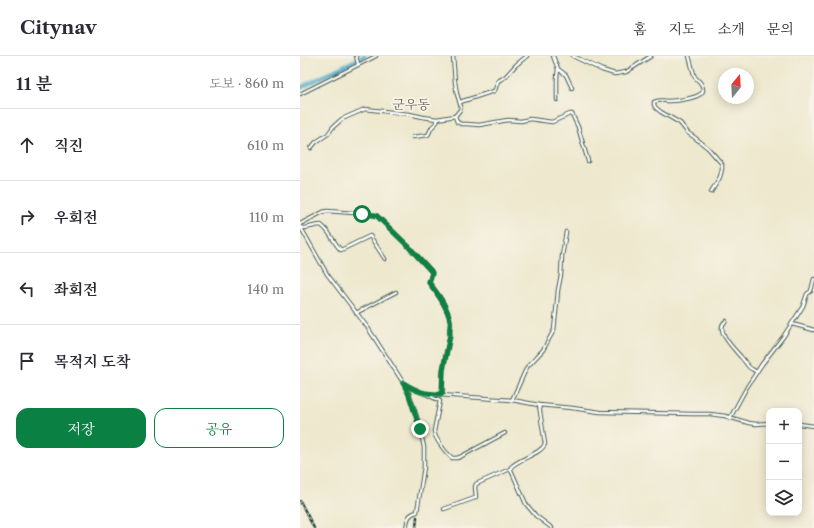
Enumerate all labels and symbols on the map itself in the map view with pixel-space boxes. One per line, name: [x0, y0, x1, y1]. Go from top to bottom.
north arrow: [718, 68, 754, 104]
district label: 군우동: [392, 96, 430, 112]
route start: [353, 205, 371, 223]
route end: [411, 420, 429, 438]

